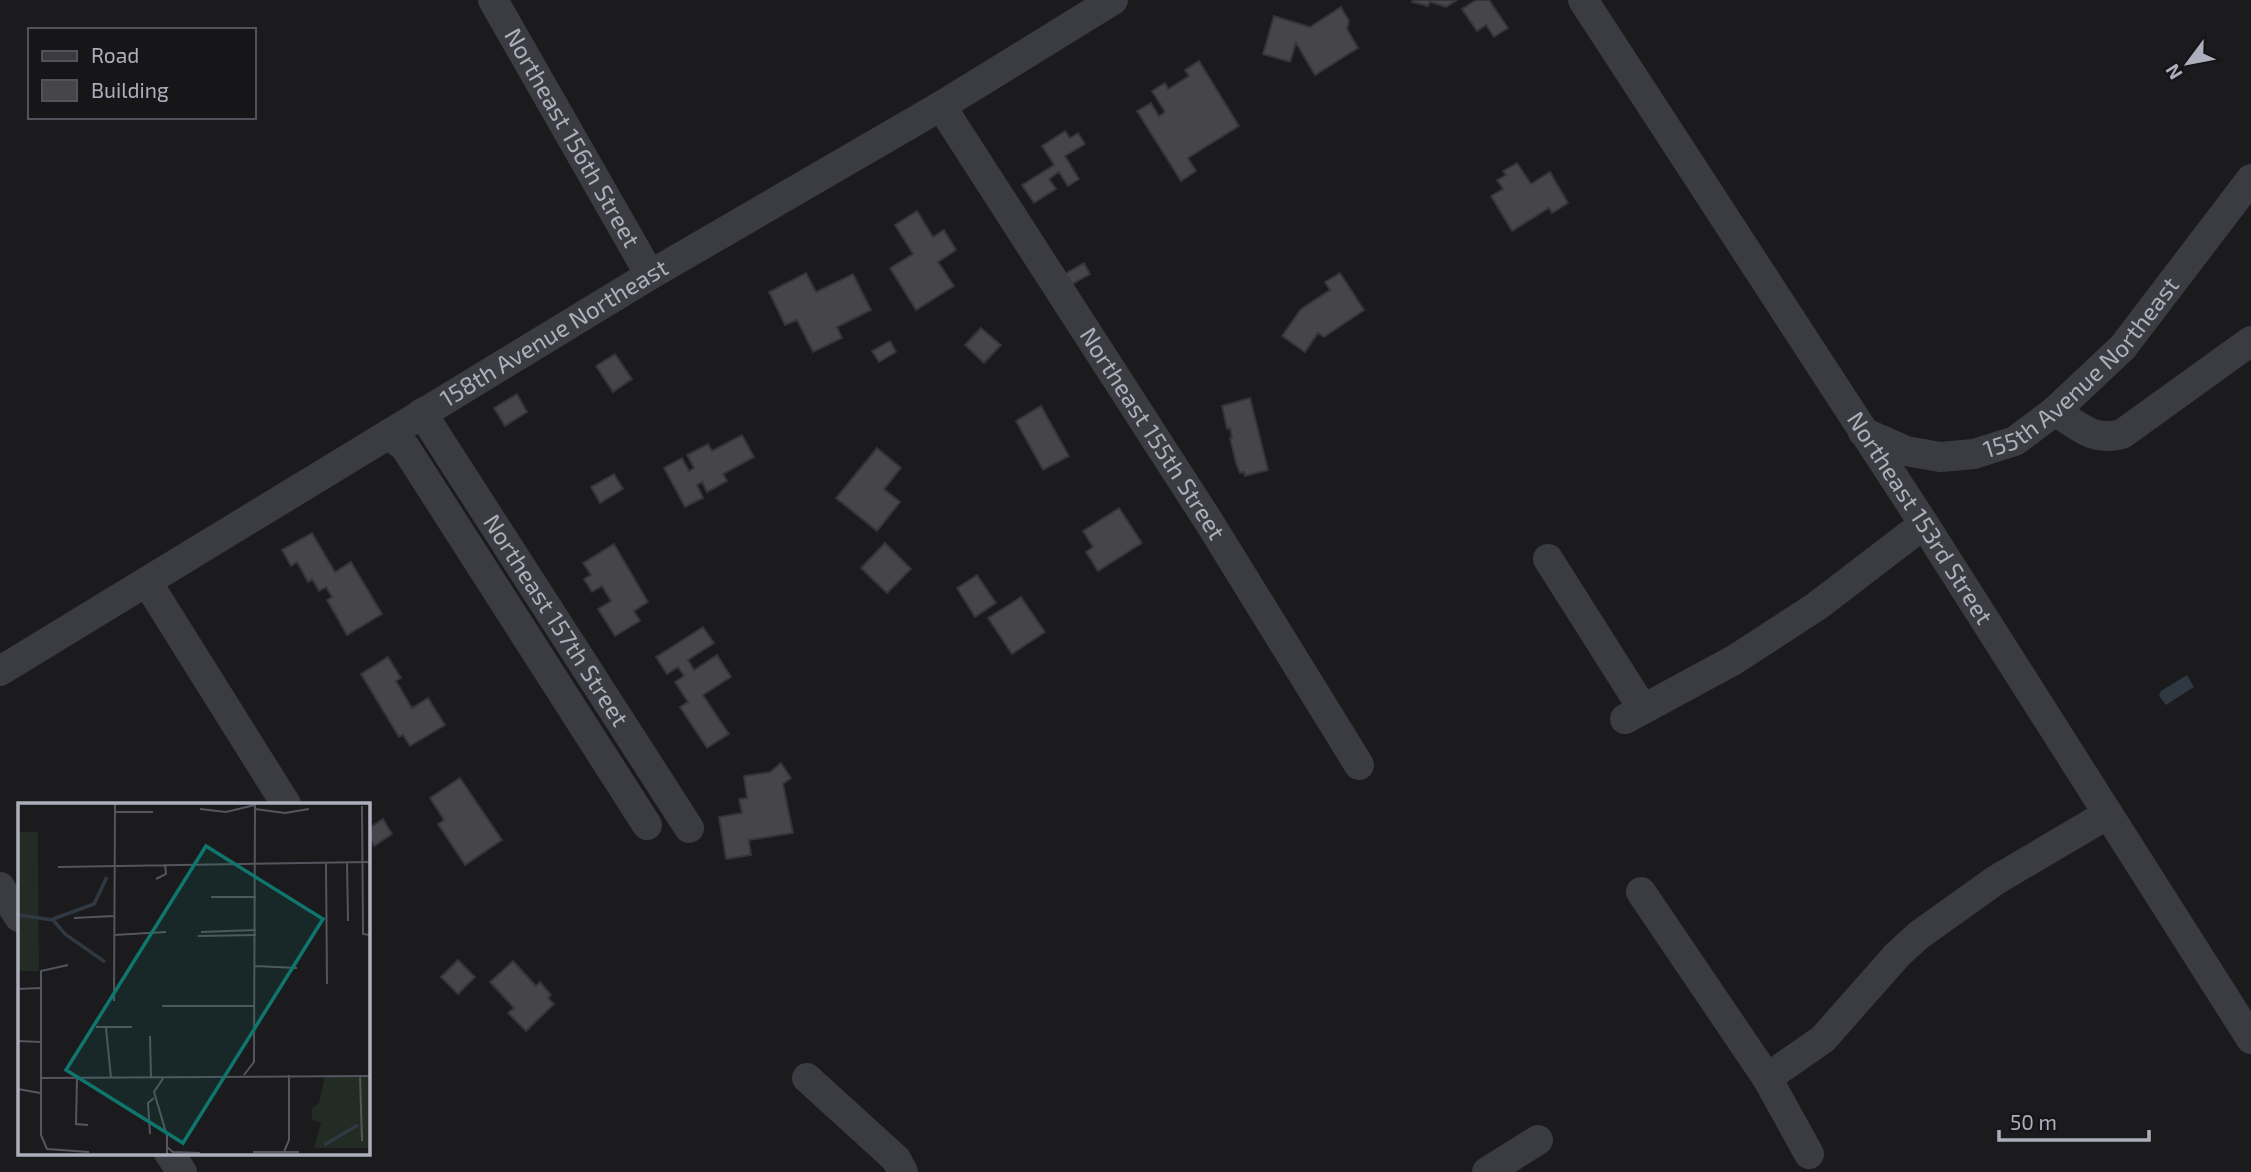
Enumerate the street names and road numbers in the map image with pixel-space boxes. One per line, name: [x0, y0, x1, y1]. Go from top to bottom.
street label: Northeast 156th Street: [499, 23, 647, 252]
street label: 158th Avenue Northeast: [434, 252, 673, 412]
street label: 155th Avenue Northeast: [1979, 271, 2184, 463]
street label: Northeast 155th Street: [1075, 322, 1232, 545]
street label: Northeast 153rd Street: [1842, 406, 2000, 629]
street label: Northeast 157th Street: [478, 509, 636, 731]

